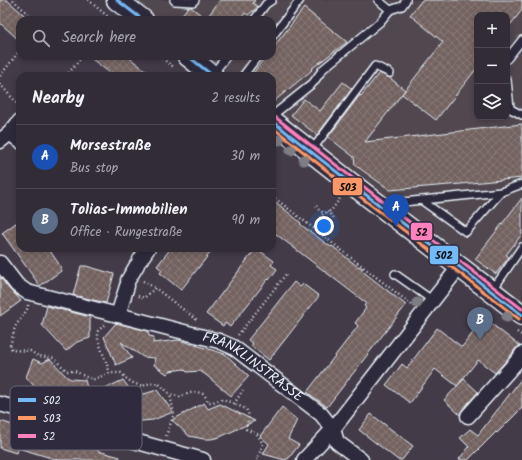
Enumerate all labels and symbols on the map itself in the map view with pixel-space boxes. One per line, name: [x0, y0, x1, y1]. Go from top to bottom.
line badge: 503: [332, 177, 363, 196]
text: 503: [338, 179, 357, 197]
pin: A: [383, 194, 409, 227]
your location: [314, 216, 334, 236]
line badge: 52: [410, 222, 433, 241]
text: 52: [415, 224, 428, 242]
line badge: 502: [429, 245, 459, 265]
text: 502: [434, 247, 453, 265]
pin: B: [467, 307, 493, 340]
street label: FRANKLINSTRASSE: [200, 326, 309, 408]
legend: [10, 386, 142, 450]
text: 502: [43, 392, 61, 410]
text: 503: [43, 410, 61, 428]
text: 52: [43, 428, 55, 446]

